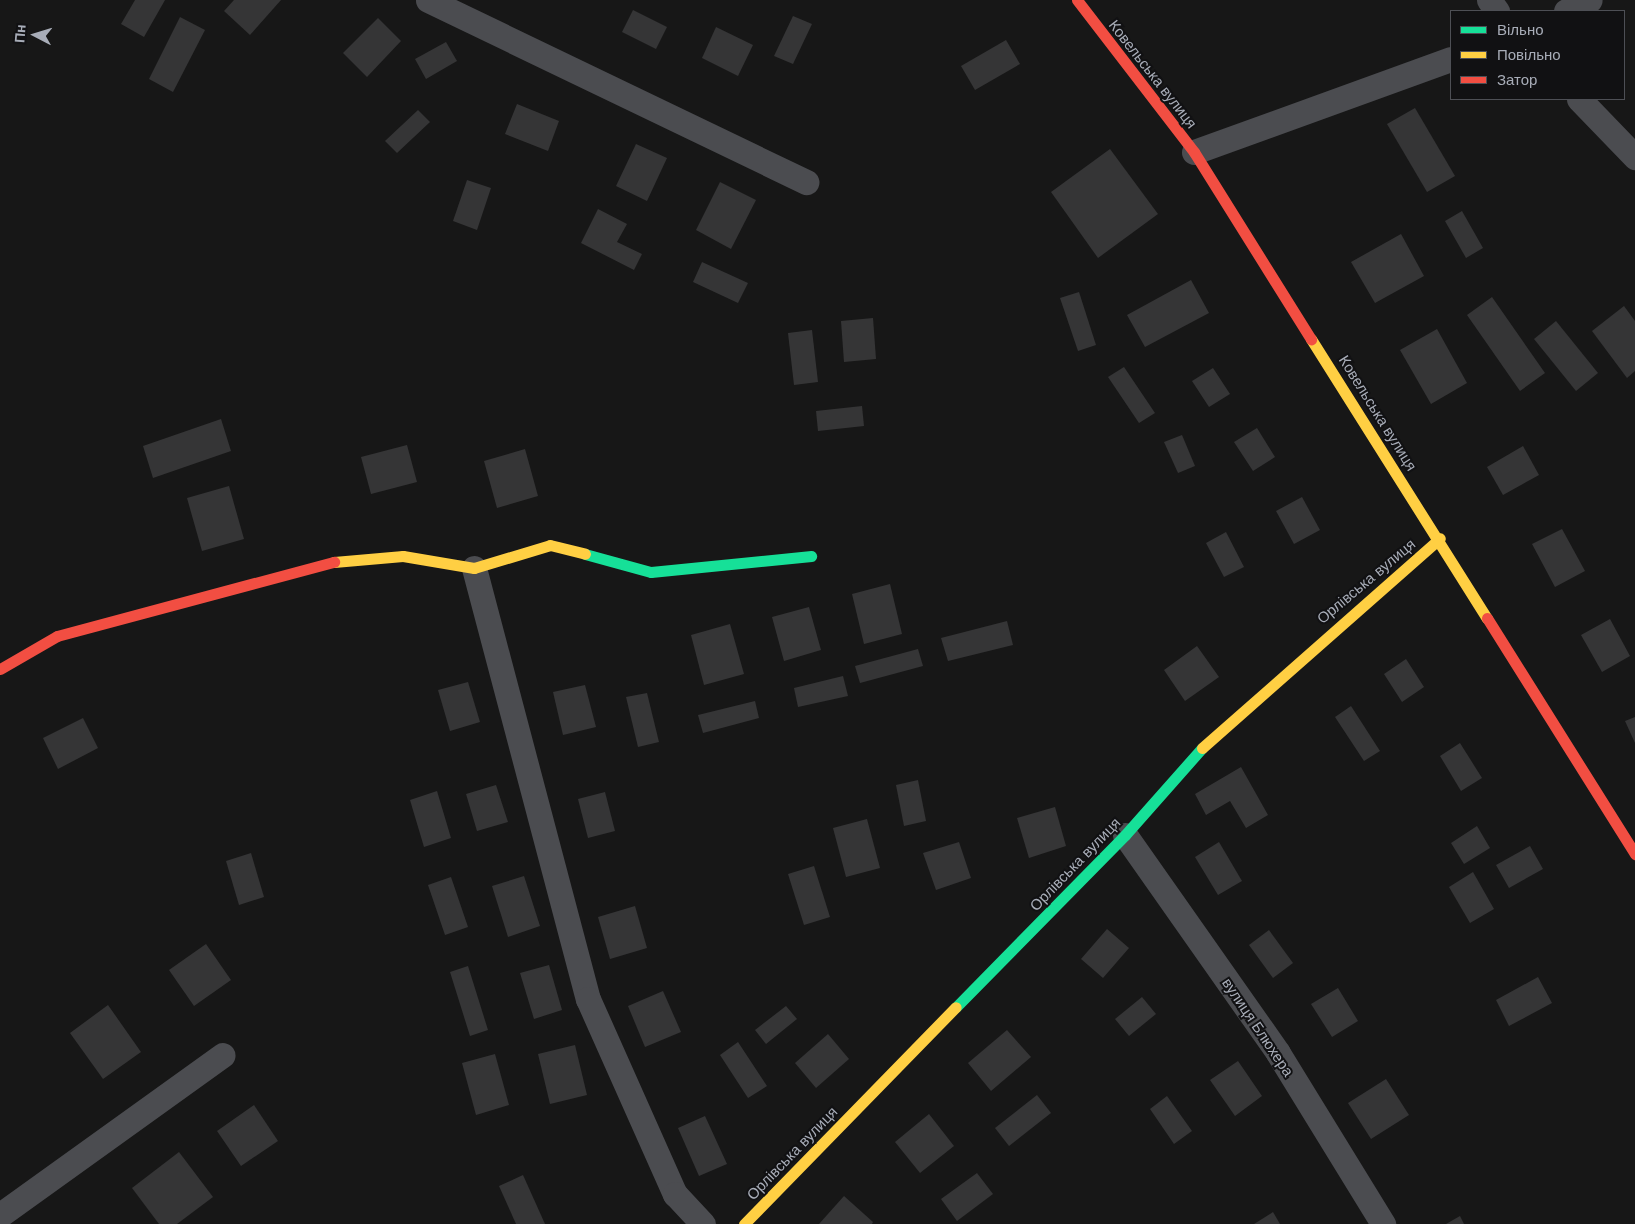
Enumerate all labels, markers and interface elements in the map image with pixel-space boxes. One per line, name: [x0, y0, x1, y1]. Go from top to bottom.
north arrow: [10, 10, 60, 60]
legend: [1450, 10, 1625, 100]
street label: Ковельська вулиця: [1105, 16, 1201, 132]
text: Вільно: [1497, 21, 1544, 38]
text: Пн: [11, 24, 29, 44]
text: Повільно: [1497, 46, 1561, 63]
text: Затор: [1497, 71, 1537, 88]
street label: Ковельська вулиця: [1335, 352, 1421, 474]
street label: Орлівська вулиця: [1313, 535, 1419, 627]
street label: Орлівська вулиця: [1026, 814, 1124, 914]
street label: вулиця Блюхера: [1218, 974, 1298, 1080]
street label: Орлівська вулиця: [743, 1103, 841, 1203]

